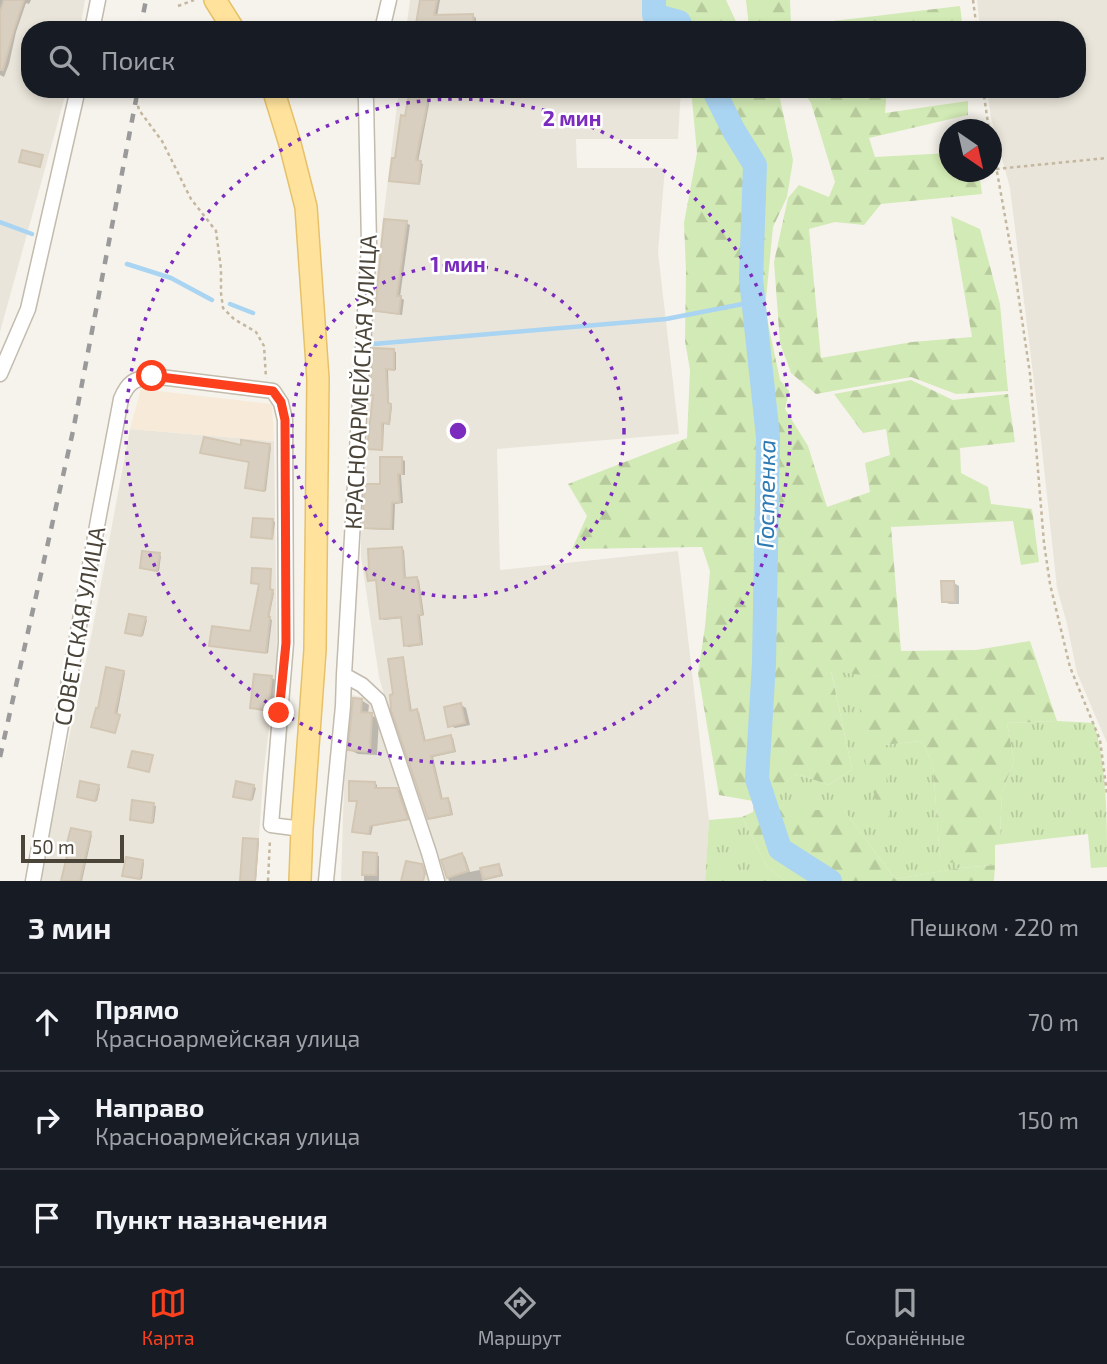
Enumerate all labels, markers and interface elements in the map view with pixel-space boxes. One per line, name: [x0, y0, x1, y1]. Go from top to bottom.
search box: [21, 21, 1086, 98]
icon: search: [45, 41, 83, 79]
text: Поиск: [101, 44, 175, 75]
text: 2 мин: [543, 105, 601, 130]
north arrow: [939, 119, 1002, 182]
street label: КРАСНОАРМЕЙСКАЯ УЛИЦА: [338, 233, 382, 530]
text: 1 мин: [430, 251, 486, 276]
route start: [136, 360, 167, 391]
centre of rings: [446, 419, 470, 443]
water label: Гостенка: [750, 439, 780, 549]
street label: СОВЕТСКАЯ УЛИЦА: [48, 524, 110, 728]
route end: [263, 697, 294, 728]
scale bar: [21, 832, 124, 864]
text: 50 m: [32, 835, 75, 858]
text: 3 мин: [28, 909, 112, 945]
text: Пешком · 220 m: [909, 913, 1079, 941]
text: Прямо: [95, 993, 179, 1024]
icon: ahead: [28, 1003, 66, 1041]
text: 70 m: [1028, 1008, 1079, 1036]
text: Красноармейская улица: [95, 1024, 360, 1052]
text: Направо: [95, 1091, 204, 1122]
icon: right: [28, 1101, 66, 1139]
text: 150 m: [1018, 1106, 1079, 1134]
text: Красноармейская улица: [95, 1122, 360, 1150]
icon: arrive: [28, 1199, 66, 1237]
text: Пункт назначения: [95, 1203, 328, 1234]
tab: Карта: [142, 1284, 194, 1349]
tab: Маршрут: [478, 1284, 562, 1349]
tab: Сохранённые: [845, 1284, 965, 1349]

